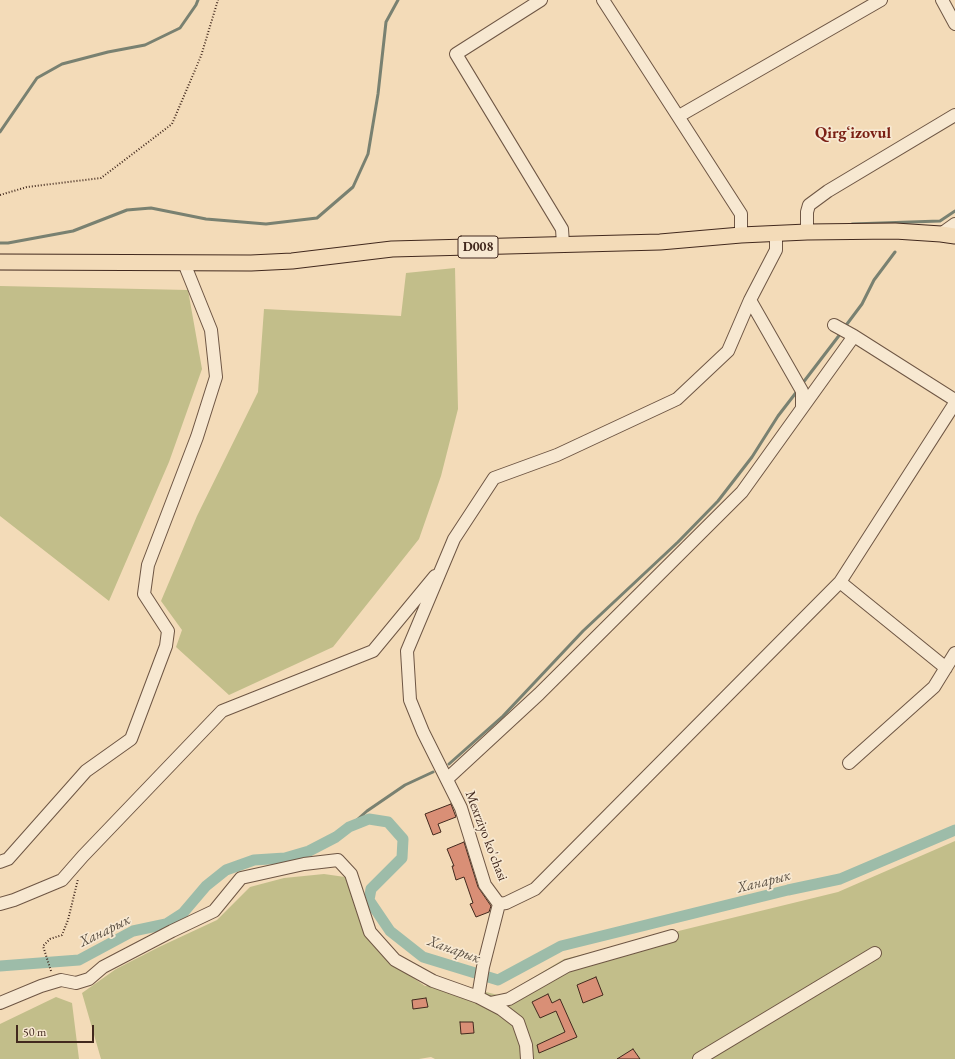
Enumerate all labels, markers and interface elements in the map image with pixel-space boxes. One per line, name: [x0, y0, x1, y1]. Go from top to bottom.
district label: Qirgʻizovul: [815, 124, 891, 144]
road number: D008: [458, 236, 498, 258]
street label: Mexrziyo ko'chasi: [461, 789, 511, 883]
water label: Ханарык: [735, 867, 793, 897]
water label: Ханарык: [76, 911, 134, 951]
water label: Ханарык: [425, 932, 483, 968]
scale bar: [18, 1017, 96, 1043]
text: 50 m: [23, 1024, 46, 1040]

